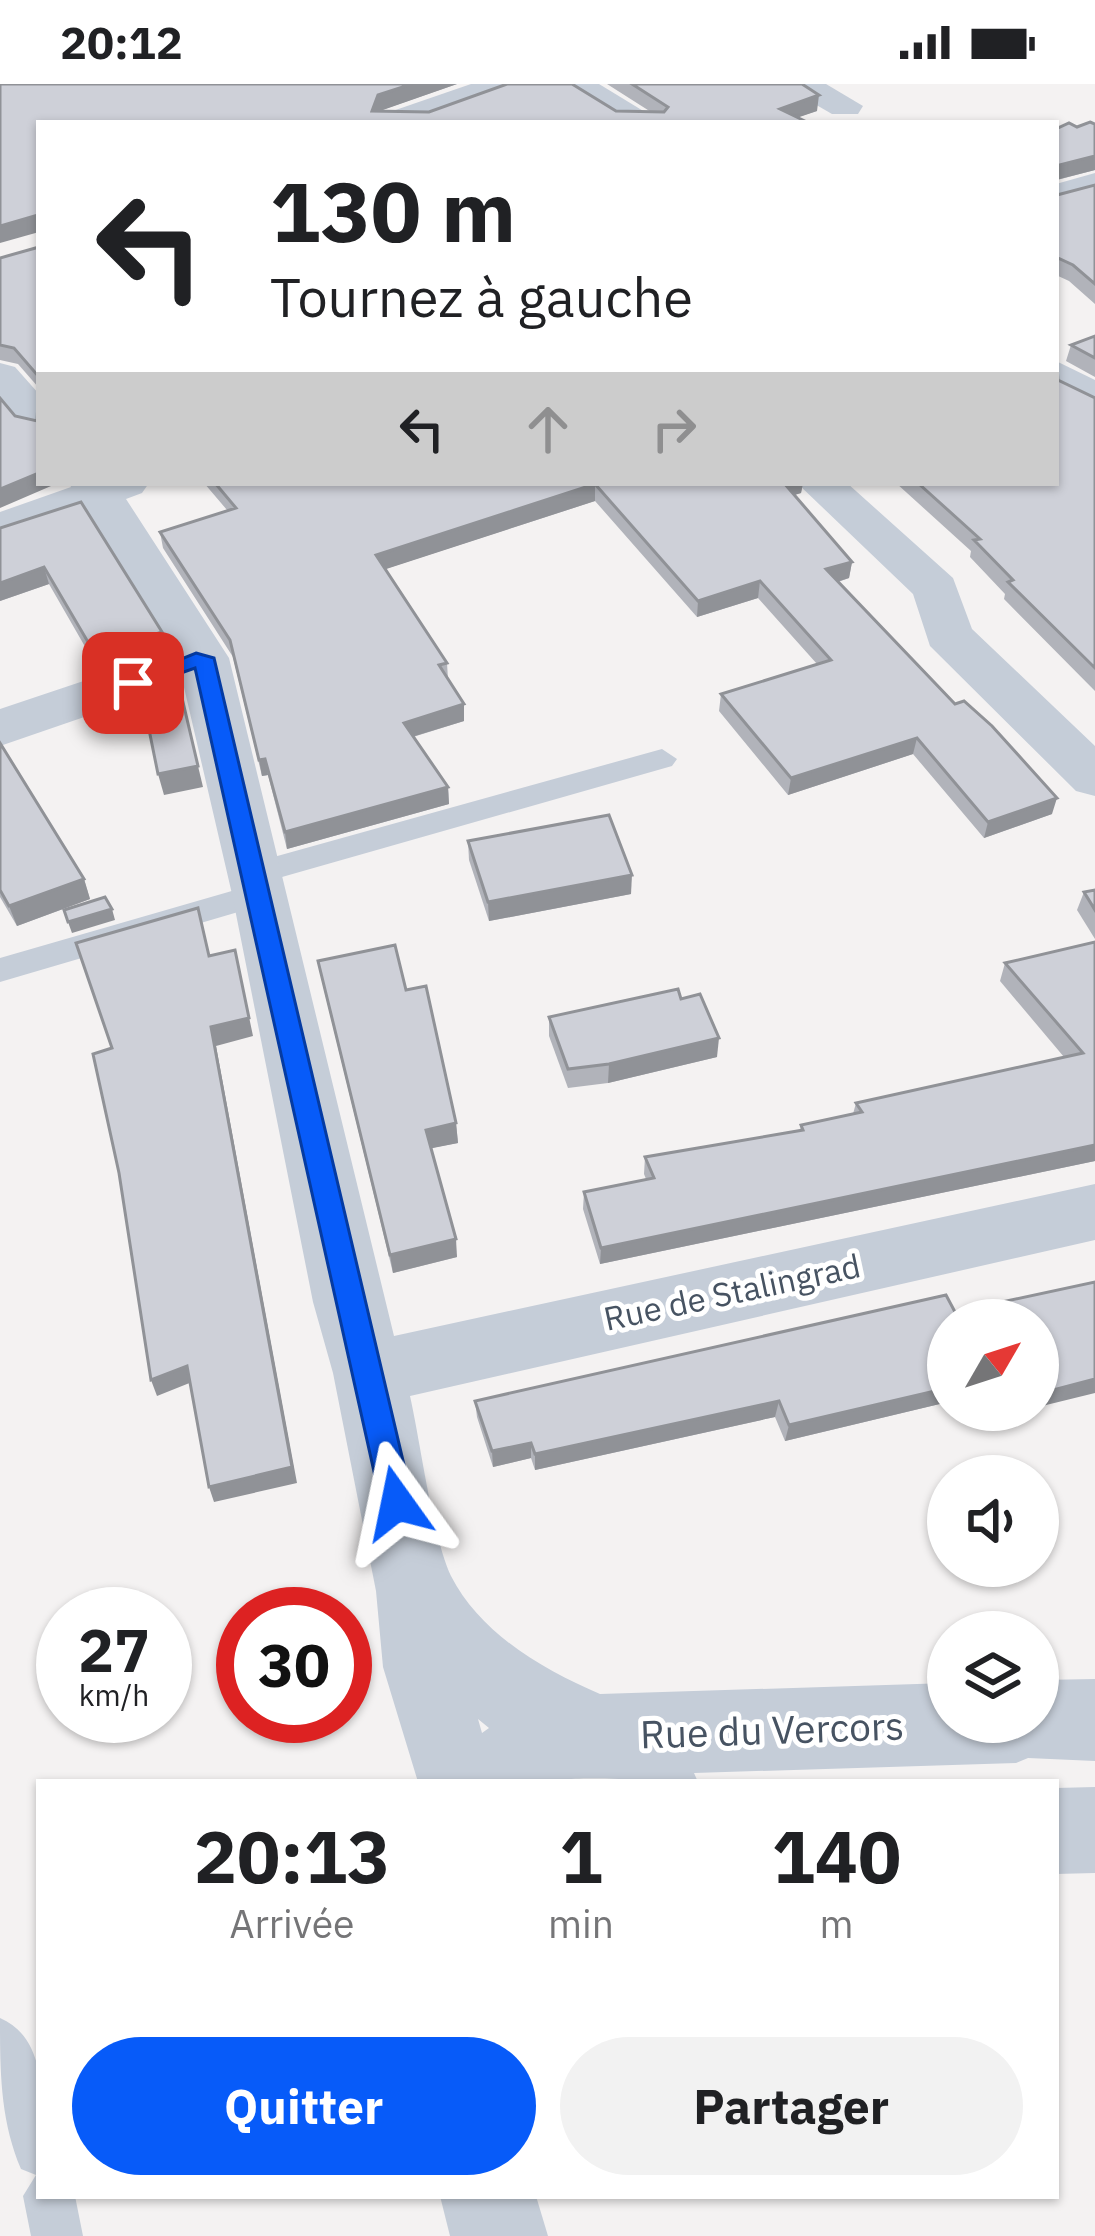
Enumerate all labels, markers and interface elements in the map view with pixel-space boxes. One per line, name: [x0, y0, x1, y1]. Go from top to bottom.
text: 20:12: [60, 13, 183, 71]
text: 130 m: [270, 156, 516, 265]
icon: left: [72, 168, 228, 324]
text: Tournez à gauche: [270, 262, 693, 332]
icon: left: [389, 396, 455, 462]
icon: ahead: [515, 396, 581, 462]
icon: right: [641, 396, 707, 462]
pin: [82, 632, 184, 734]
icon: arrive: [100, 650, 166, 716]
street label: Rue de Stalingrad: [600, 1243, 864, 1340]
north arrow: [927, 1299, 1059, 1431]
map controls: [927, 1299, 1059, 1743]
position arrow: [334, 1440, 460, 1566]
button: sound: [927, 1455, 1059, 1587]
speed limit sign: 30: [216, 1587, 372, 1743]
text: 27: [78, 1610, 150, 1689]
button: layers: [927, 1611, 1059, 1743]
text: km/h: [79, 1675, 149, 1714]
street label: Rue du Vercors: [639, 1699, 905, 1760]
text: 20:13: [194, 1809, 390, 1903]
text: 1: [559, 1809, 603, 1903]
text: 140: [772, 1809, 901, 1903]
text: Arrivée: [229, 1898, 355, 1949]
text: min: [548, 1898, 614, 1949]
text: m: [819, 1898, 854, 1949]
button: Quitter: [72, 2037, 536, 2175]
button: Partager: [560, 2037, 1023, 2175]

